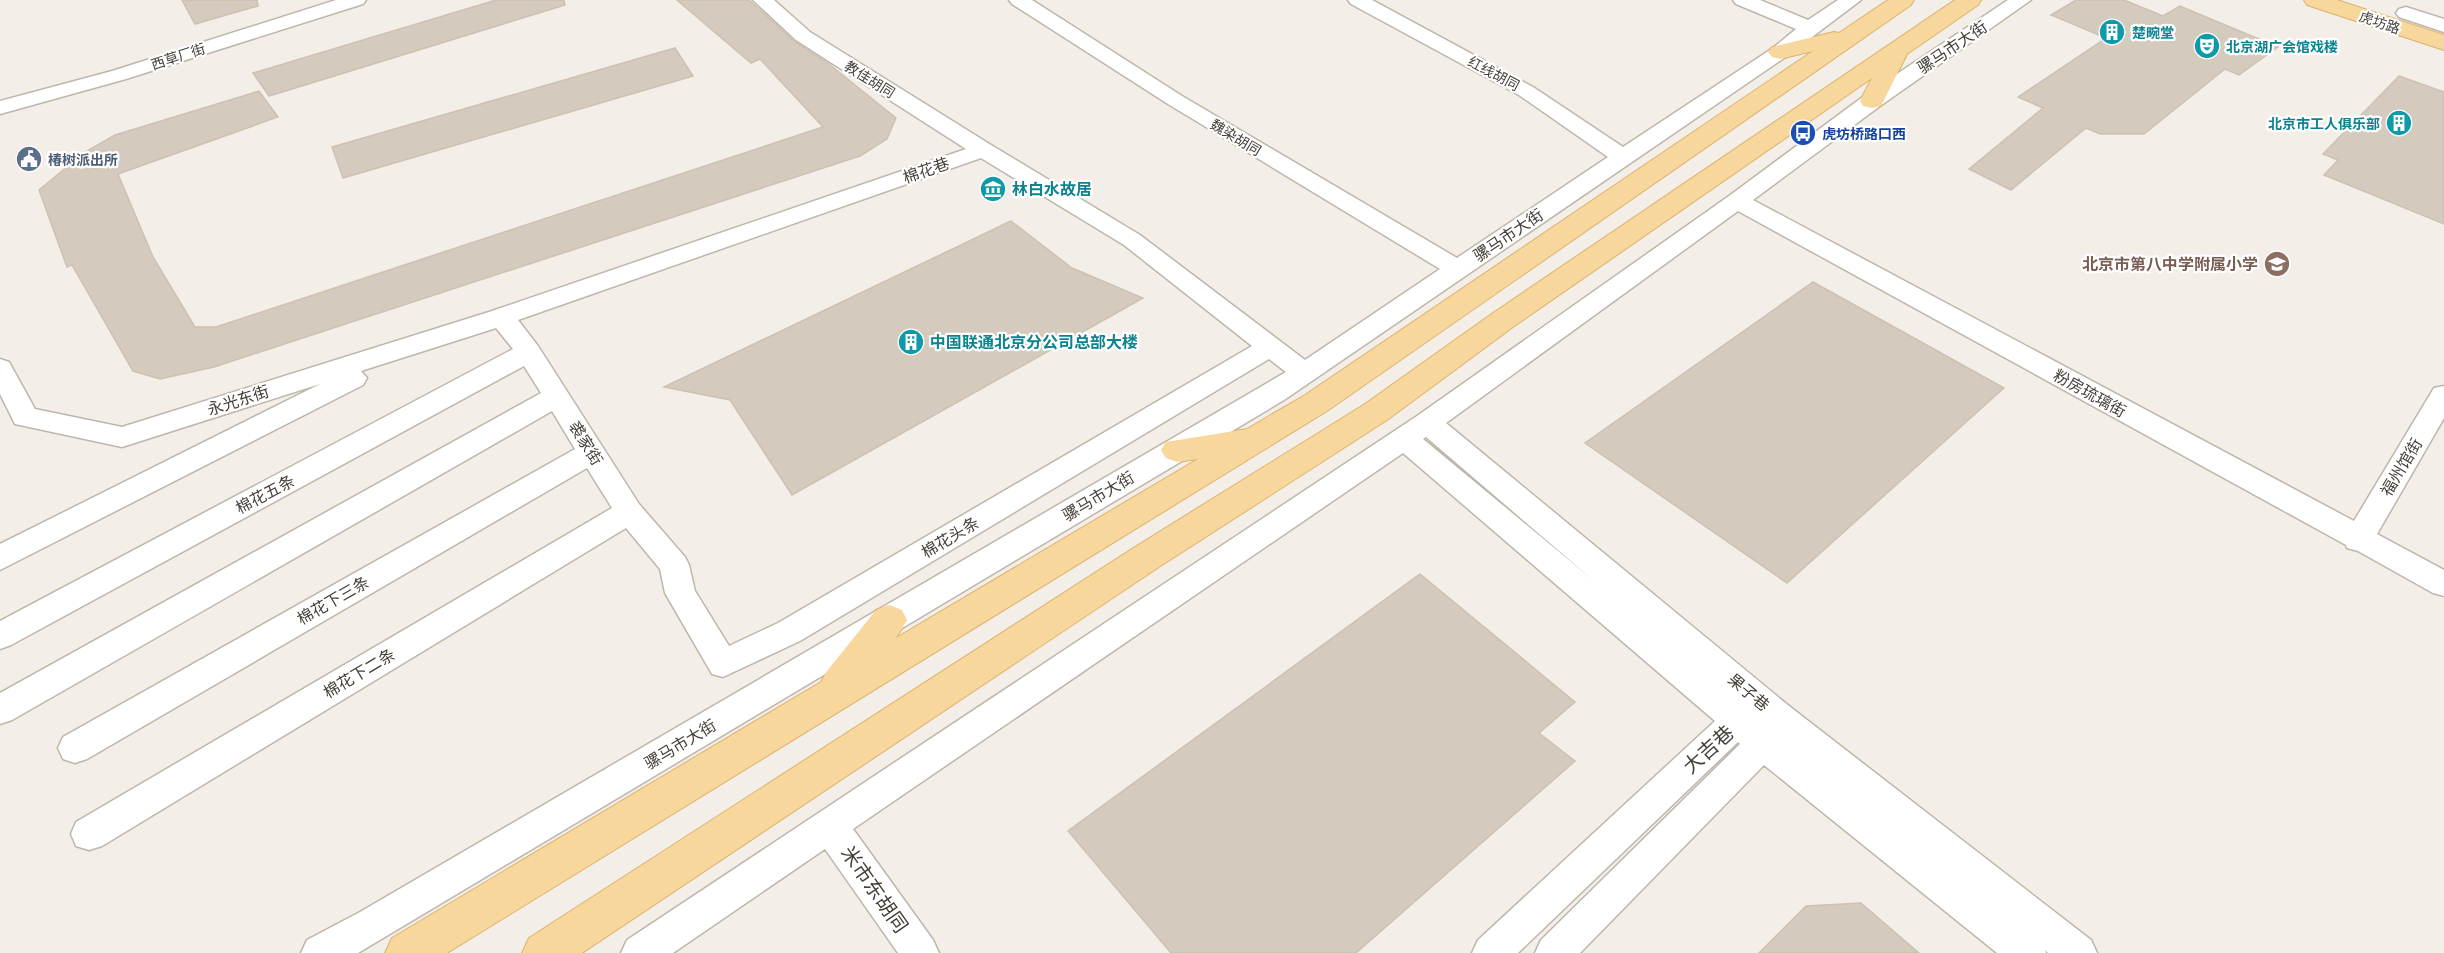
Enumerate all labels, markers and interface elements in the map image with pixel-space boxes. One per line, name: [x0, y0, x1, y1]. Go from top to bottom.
street label: 虎坊路: [2357, 6, 2403, 38]
street label: 骡马市大街: [1913, 16, 1991, 78]
building icon: 楚畹堂: [2097, 17, 2127, 47]
place label: 楚畹堂: [2132, 23, 2174, 42]
theatre icon: 北京湖广会馆戏楼: [2192, 31, 2222, 61]
place label: 北京湖广会馆戏楼: [2226, 37, 2338, 56]
street label: 西草厂街: [148, 38, 208, 74]
street label: 红线胡同: [1465, 51, 1523, 95]
street label: 教佳胡同: [841, 56, 899, 102]
building icon: 北京市工人俱乐部: [2384, 108, 2414, 138]
street label: 魏染胡同: [1207, 114, 1265, 160]
place label: 北京市工人俱乐部: [2268, 114, 2380, 133]
bus stop icon: 虎坊桥路口西: [1788, 118, 1818, 148]
place label: 虎坊桥路口西: [1822, 124, 1906, 143]
public building icon: 椿树派出所: [14, 144, 44, 174]
place label: 椿树派出所: [48, 150, 118, 169]
street label: 棉花巷: [900, 152, 952, 188]
museum icon: 林白水故居: [978, 174, 1008, 204]
place label: 林白水故居: [1012, 178, 1092, 200]
street label: 骡马市大街: [1469, 204, 1547, 266]
school or university icon: 北京市第八中学附属小学: [2262, 249, 2292, 279]
place label: 北京市第八中学附属小学: [2082, 253, 2258, 275]
building icon: 中国联通北京分公司总部大楼: [896, 327, 926, 357]
place label: 中国联通北京分公司总部大楼: [930, 331, 1138, 353]
street label: 粉房琉璃街: [2050, 364, 2130, 422]
street label: 永光东街: [204, 380, 272, 420]
street label: 裘家街: [564, 417, 608, 469]
street label: 福州馆街: [2375, 434, 2427, 500]
street label: 骡马市大街: [1058, 466, 1138, 526]
street label: 棉花五条: [232, 469, 298, 519]
street label: 棉花头条: [917, 511, 983, 563]
street label: 棉花下三条: [293, 570, 373, 630]
street label: 棉花下二条: [319, 643, 399, 703]
street label: 果子巷: [1724, 668, 1774, 716]
street label: 骡马市大街: [640, 714, 720, 774]
street label: 大吉巷: [1677, 719, 1739, 779]
street label: 米市东胡同: [835, 840, 915, 938]

